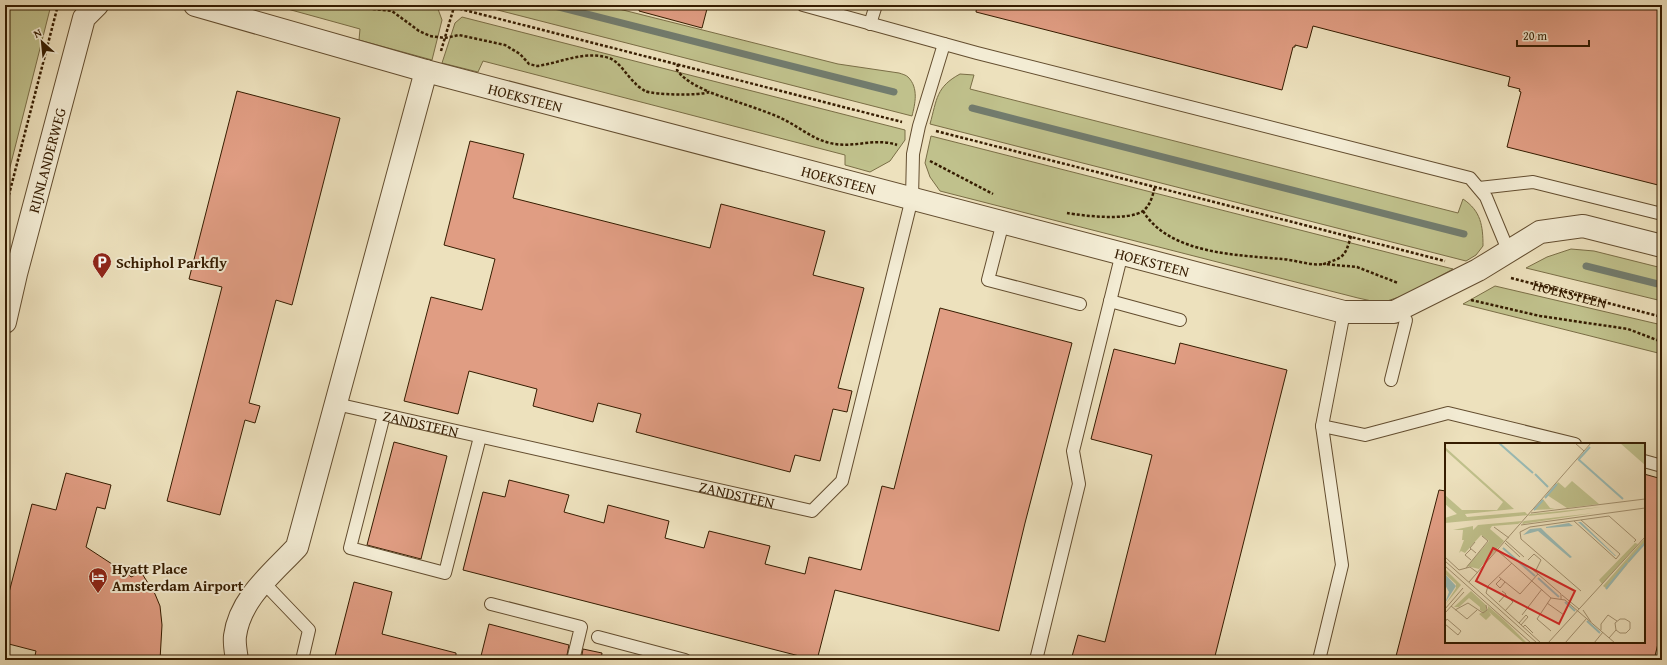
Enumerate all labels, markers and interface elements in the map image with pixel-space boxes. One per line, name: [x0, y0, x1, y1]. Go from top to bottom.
north arrow: [22, 22, 62, 62]
scale bar: [1517, 22, 1589, 48]
text: N: [31, 24, 45, 42]
text: 20 m: [1523, 27, 1547, 44]
street label: HOEKSTEEN: [486, 77, 565, 117]
street label: RIJNLANDERWEG: [22, 105, 70, 215]
street label: HOEKSTEEN: [799, 160, 879, 199]
street label: HOEKSTEEN: [1113, 242, 1192, 282]
parking icon: Schiphol Parkfly: [91, 251, 113, 279]
place label: Schiphol Parkfly: [116, 252, 227, 273]
street label: HOEKSTEEN: [1530, 274, 1610, 313]
street label: ZANDSTEEN: [381, 404, 461, 442]
inset map: [1445, 443, 1645, 643]
street label: ZANDSTEEN: [697, 475, 777, 513]
place label: Hyatt Place Amsterdam Airport: [112, 558, 244, 596]
hotel icon: Hyatt Place Amsterdam Airport: [87, 566, 109, 594]

